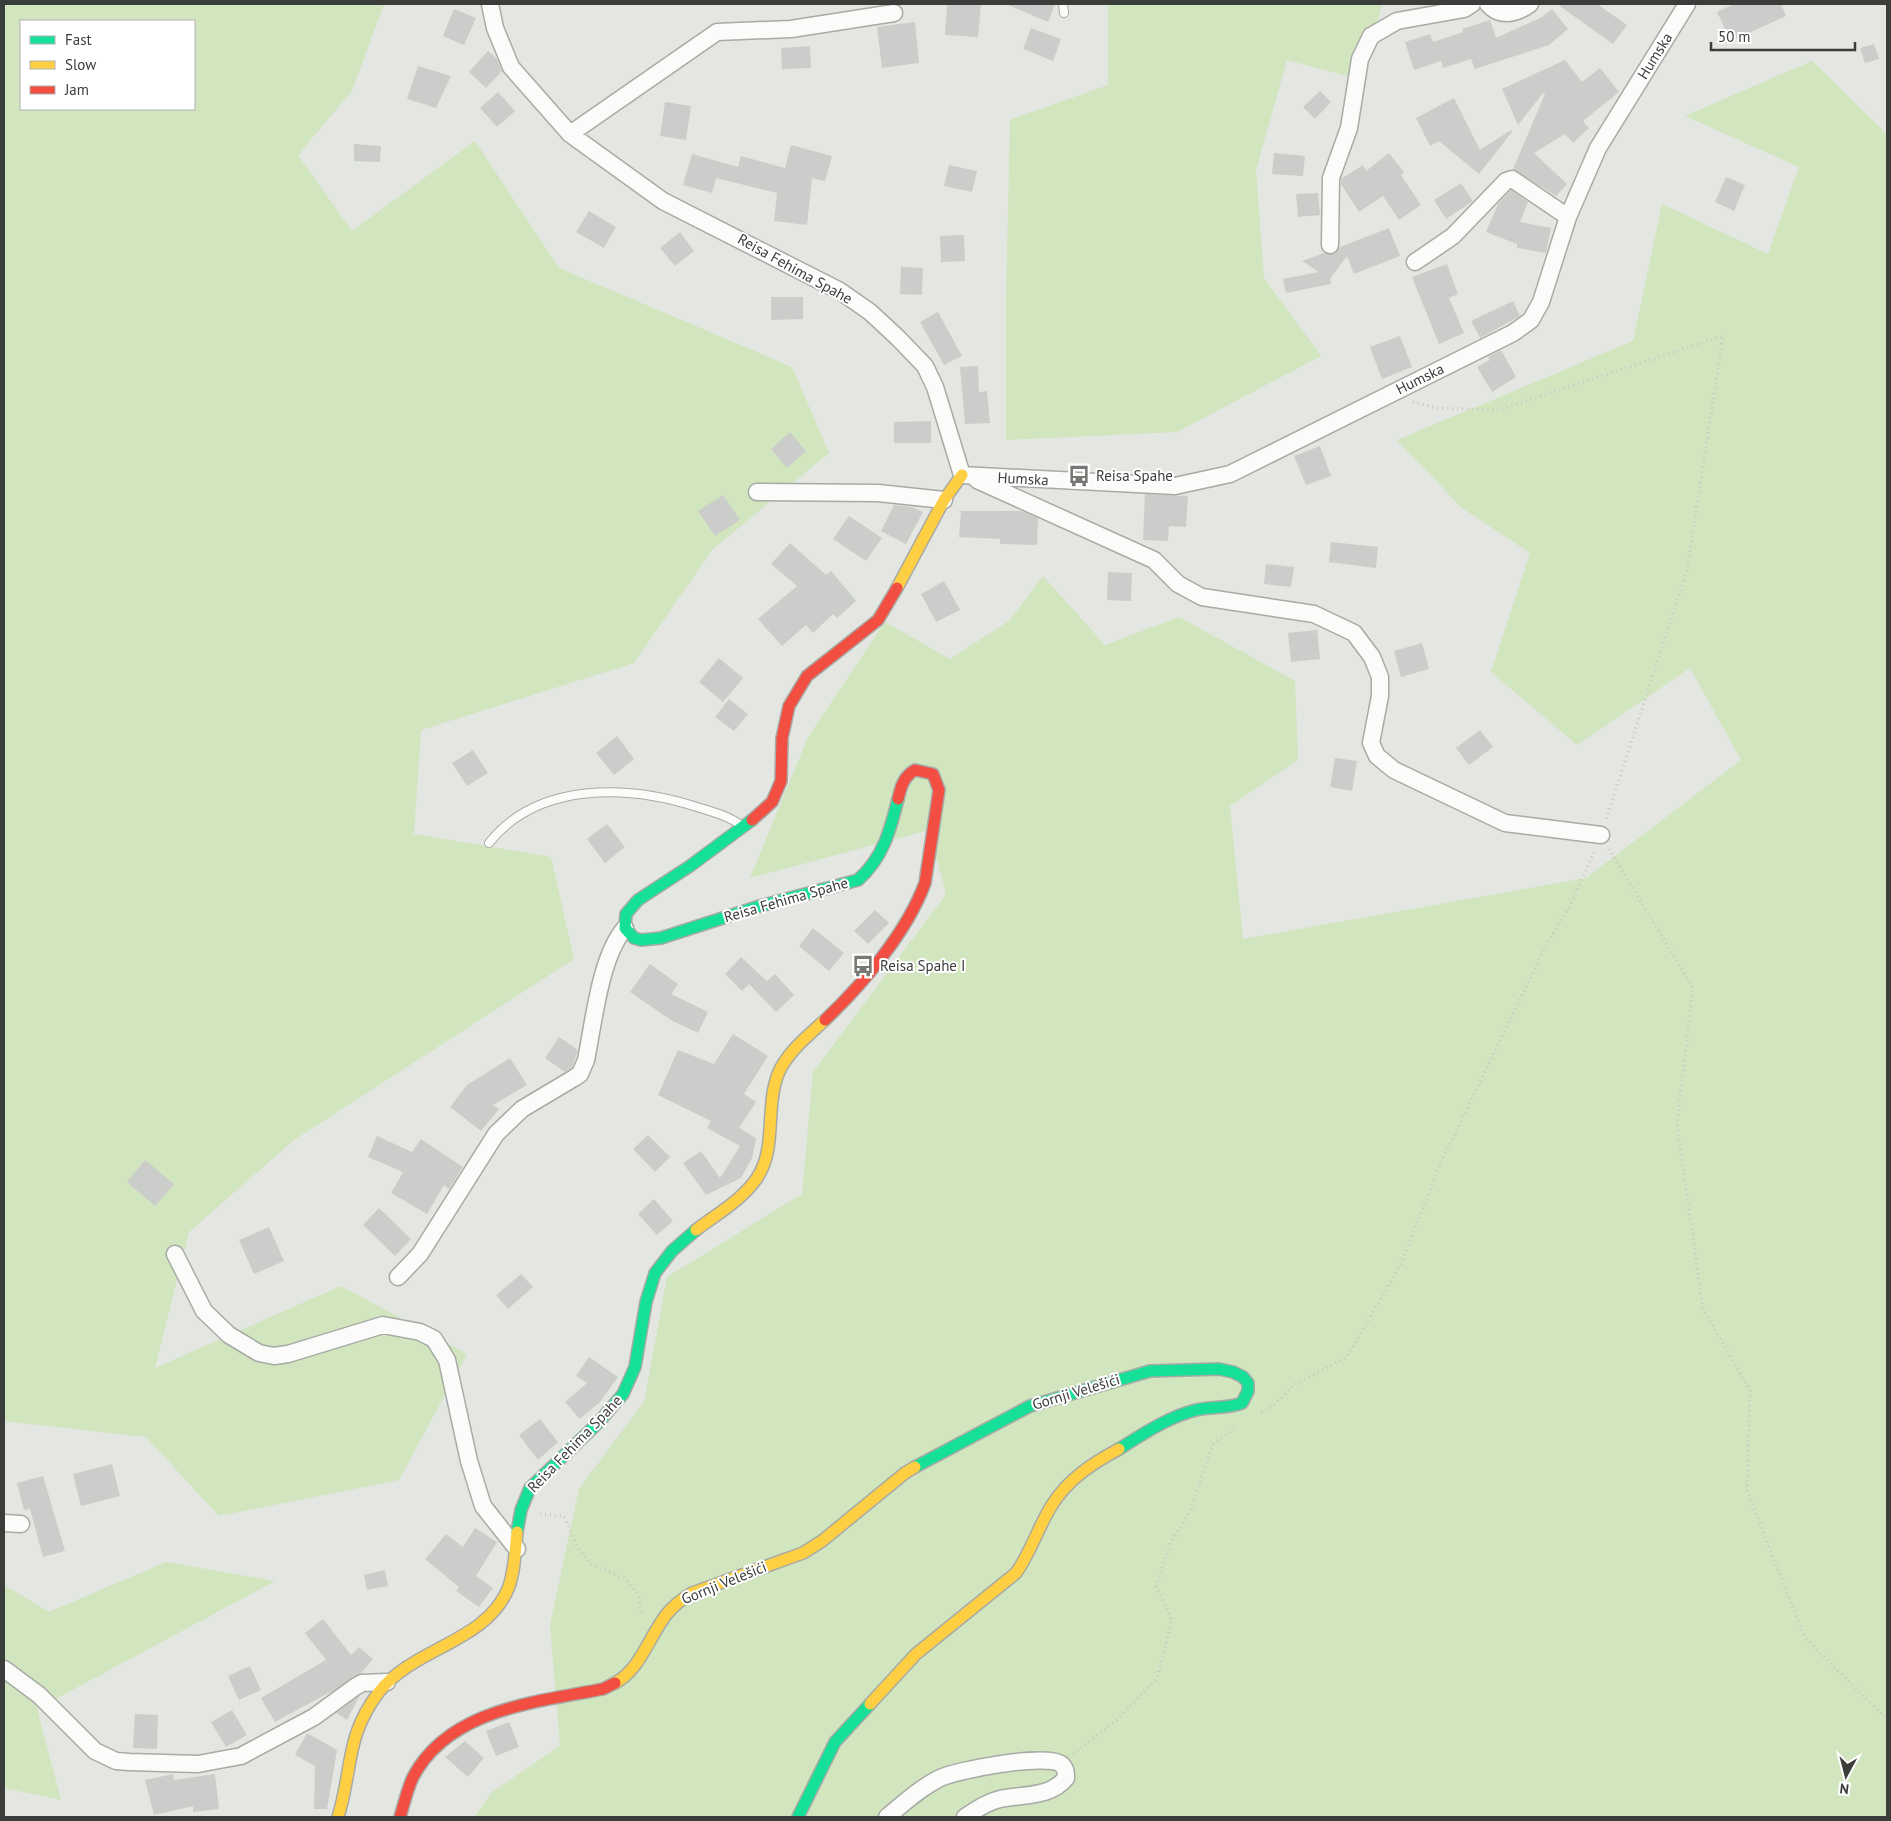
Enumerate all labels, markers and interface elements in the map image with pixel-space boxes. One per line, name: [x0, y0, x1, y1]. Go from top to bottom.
legend: [20, 20, 195, 110]
scale bar: [1711, 20, 1855, 52]
text: 50 m: [1718, 27, 1751, 46]
street label: Humska: [1633, 29, 1676, 83]
text: Fast: [65, 30, 92, 49]
text: Slow: [65, 55, 96, 74]
text: Jam: [64, 80, 89, 99]
street label: Reisa Fehima Spahe: [735, 229, 856, 308]
street label: Humska: [1393, 359, 1447, 398]
bus stop icon: Reisa Spahe: [1066, 463, 1092, 489]
place label: Reisa Spahe: [1096, 466, 1173, 485]
street label: Humska: [997, 468, 1049, 489]
street label: Reisa Fehima Spahe: [722, 873, 850, 926]
bus stop icon: Reisa Spahe I: [850, 953, 876, 979]
place label: Reisa Spahe I: [880, 956, 965, 975]
street label: Gornji Velešići: [1030, 1369, 1122, 1414]
street label: Reisa Fehima Spahe: [523, 1391, 626, 1496]
street label: Gornji Velešići: [678, 1557, 769, 1608]
north arrow: [1821, 1751, 1871, 1801]
text: N: [1839, 1779, 1850, 1798]

